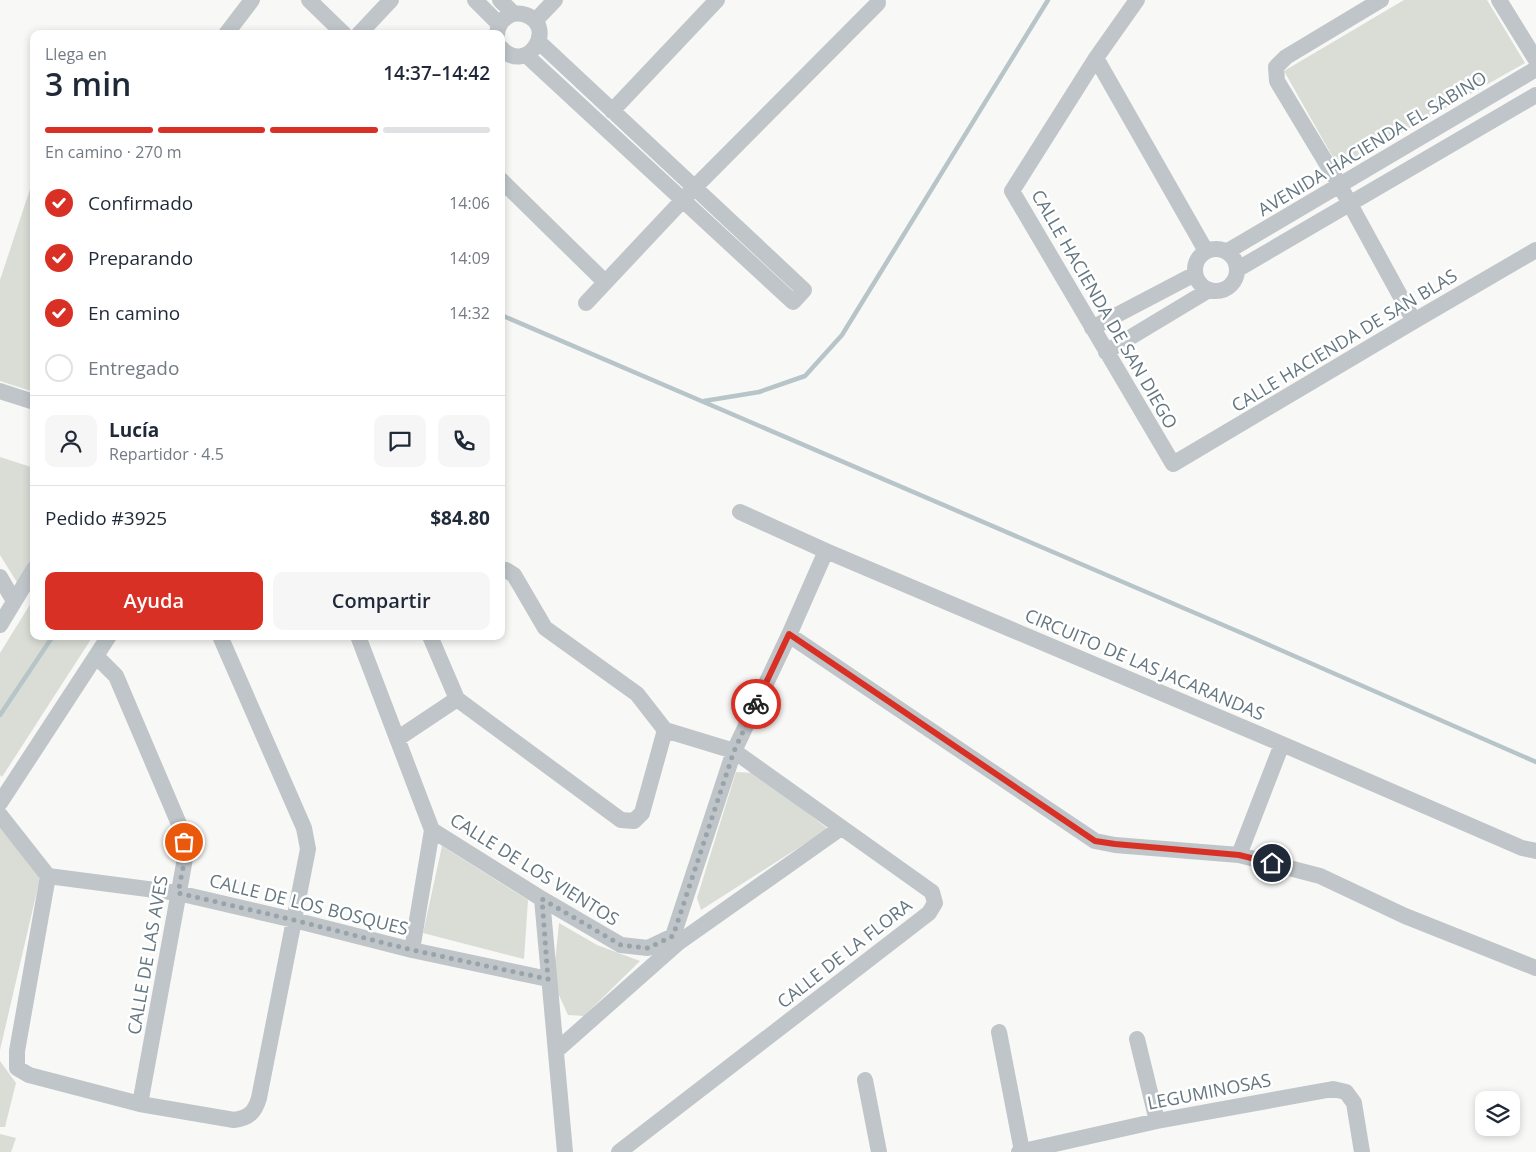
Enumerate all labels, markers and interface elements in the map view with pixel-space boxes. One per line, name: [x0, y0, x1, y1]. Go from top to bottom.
text: Llega en: [45, 43, 107, 65]
text: 14:37–14:42: [383, 60, 490, 86]
text: 3 min: [45, 62, 131, 105]
street label: AVENIDA HACIENDA EL SABINO: [1253, 65, 1491, 221]
text: En camino · 270 m: [45, 141, 182, 163]
street label: CALLE HACIENDA DE SAN DIEGO: [1027, 185, 1183, 433]
icon: check: [45, 189, 73, 217]
text: Confirmado: [88, 190, 193, 216]
text: 14:06: [449, 192, 490, 214]
icon: check: [45, 244, 73, 272]
text: Preparando: [88, 245, 193, 271]
text: 14:09: [449, 247, 490, 269]
street label: CALLE HACIENDA DE SAN BLAS: [1227, 263, 1461, 417]
icon: check: [45, 299, 73, 327]
text: En camino: [88, 300, 180, 326]
text: 14:32: [449, 302, 490, 324]
text: Entregado: [88, 355, 179, 381]
button: person: [45, 415, 97, 467]
button: chat: [374, 415, 426, 467]
button: phone: [438, 415, 490, 467]
text: Lucía: [109, 417, 159, 443]
text: Repartidor · 4.5: [109, 443, 224, 465]
text: Pedido #3925: [45, 505, 167, 531]
text: $84.80: [430, 505, 490, 531]
button: Ayuda: [45, 572, 263, 630]
button: Compartir: [273, 572, 490, 630]
street label: CIRCUITO DE LAS JACARANDAS: [1022, 603, 1269, 725]
courier: [731, 679, 781, 729]
icon: bike: [742, 690, 770, 718]
street label: CALLE DE LOS VIENTOS: [446, 807, 624, 931]
pin: [163, 821, 205, 863]
icon: bag: [170, 828, 198, 856]
pin: [1251, 842, 1293, 884]
icon: home: [1258, 849, 1286, 877]
street label: CALLE DE LOS BOSQUES: [207, 868, 411, 940]
street label: CALLE DE LAS AVES: [121, 873, 173, 1036]
street label: CALLE DE LA FLORA: [772, 893, 917, 1013]
street label: LEGUMINOSAS: [1145, 1067, 1273, 1115]
map controls: [1475, 1091, 1520, 1136]
button: layers: [1475, 1091, 1520, 1136]

